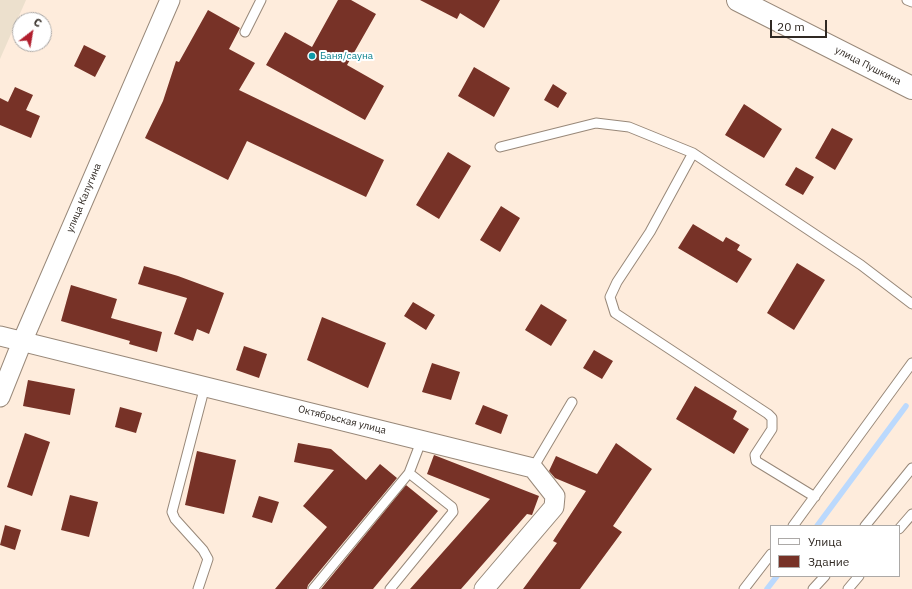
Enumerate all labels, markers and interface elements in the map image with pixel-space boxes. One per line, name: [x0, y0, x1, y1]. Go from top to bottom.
north arrow: [12, 12, 52, 52]
scale bar: [772, 12, 829, 38]
text: С: [31, 15, 44, 30]
text: 20 m: [777, 19, 805, 34]
street label: улица Пушкина: [833, 44, 903, 88]
place label: Баня/сауна: [320, 50, 373, 62]
marker: Баня/сауна: [307, 51, 317, 61]
street label: улица Калугина: [64, 162, 104, 234]
street label: Октябрьская улица: [297, 403, 387, 437]
legend: [770, 525, 900, 577]
text: Улица: [808, 534, 842, 549]
text: Здание: [808, 554, 849, 569]

